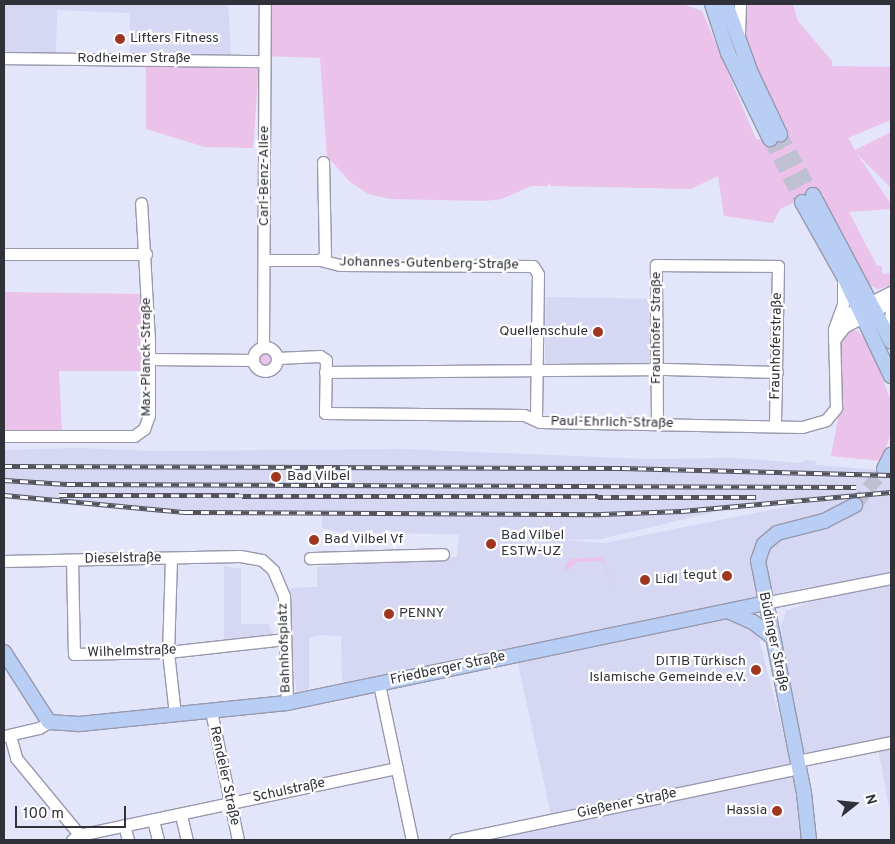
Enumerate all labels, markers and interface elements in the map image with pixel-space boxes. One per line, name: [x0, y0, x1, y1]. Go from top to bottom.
place label: Lifters Fitness: [130, 31, 219, 47]
marker: Lifters Fitness: [114, 33, 126, 45]
street label: Rodheimer Straße: [77, 51, 191, 67]
street label: Carl-Benz-Allee: [257, 126, 273, 226]
street label: Johannes-Gutenberg-Straße: [339, 254, 519, 274]
street label: Fraunhofer Straße: [649, 272, 665, 384]
street label: Fraunhoferstraße: [768, 292, 786, 400]
street label: Max-Planck-Straße: [139, 297, 155, 417]
place label: Quellenschule: [499, 324, 588, 340]
marker: Quellenschule: [592, 326, 604, 338]
street label: Paul-Ehrlich-Straße: [550, 414, 674, 432]
place label: Bad Vilbel: [287, 469, 351, 485]
marker: Bad Vilbel: [269, 470, 283, 484]
place label: Bad Vilbel ESTW-UZ: [501, 528, 565, 560]
place label: Bad Vilbel Vf: [324, 532, 404, 548]
marker: Bad Vilbel Vf: [308, 534, 320, 546]
marker: Bad Vilbel ESTW-UZ: [485, 538, 497, 550]
street label: Dieselstraße: [84, 550, 162, 568]
place label: tegut: [683, 568, 717, 584]
marker: tegut: [721, 570, 733, 582]
place label: Lidl: [655, 572, 678, 588]
marker: Lidl: [639, 574, 651, 586]
street label: Büdinger Straße: [754, 591, 792, 693]
street label: Bahnhofsplatz: [275, 603, 295, 693]
place label: PENNY: [399, 606, 445, 622]
marker: PENNY: [383, 608, 395, 620]
street label: Wilhelmstraße: [87, 642, 177, 662]
street label: Friedberger Straße: [389, 649, 507, 689]
place label: DITIB Türkisch Islamische Gemeinde e.V.: [589, 654, 746, 686]
marker: DITIB Türkisch Islamische Gemeinde e.V.: [750, 664, 762, 676]
street label: Rendeler Straße: [205, 725, 243, 827]
street label: Schulstraße: [251, 775, 327, 807]
north arrow: [830, 779, 880, 829]
street label: Gießener Straße: [576, 785, 678, 823]
text: N: [860, 793, 879, 807]
scale bar: [18, 796, 129, 828]
place label: Hassia: [726, 803, 767, 819]
text: 100 m: [23, 805, 64, 824]
marker: Hassia: [771, 805, 783, 817]

